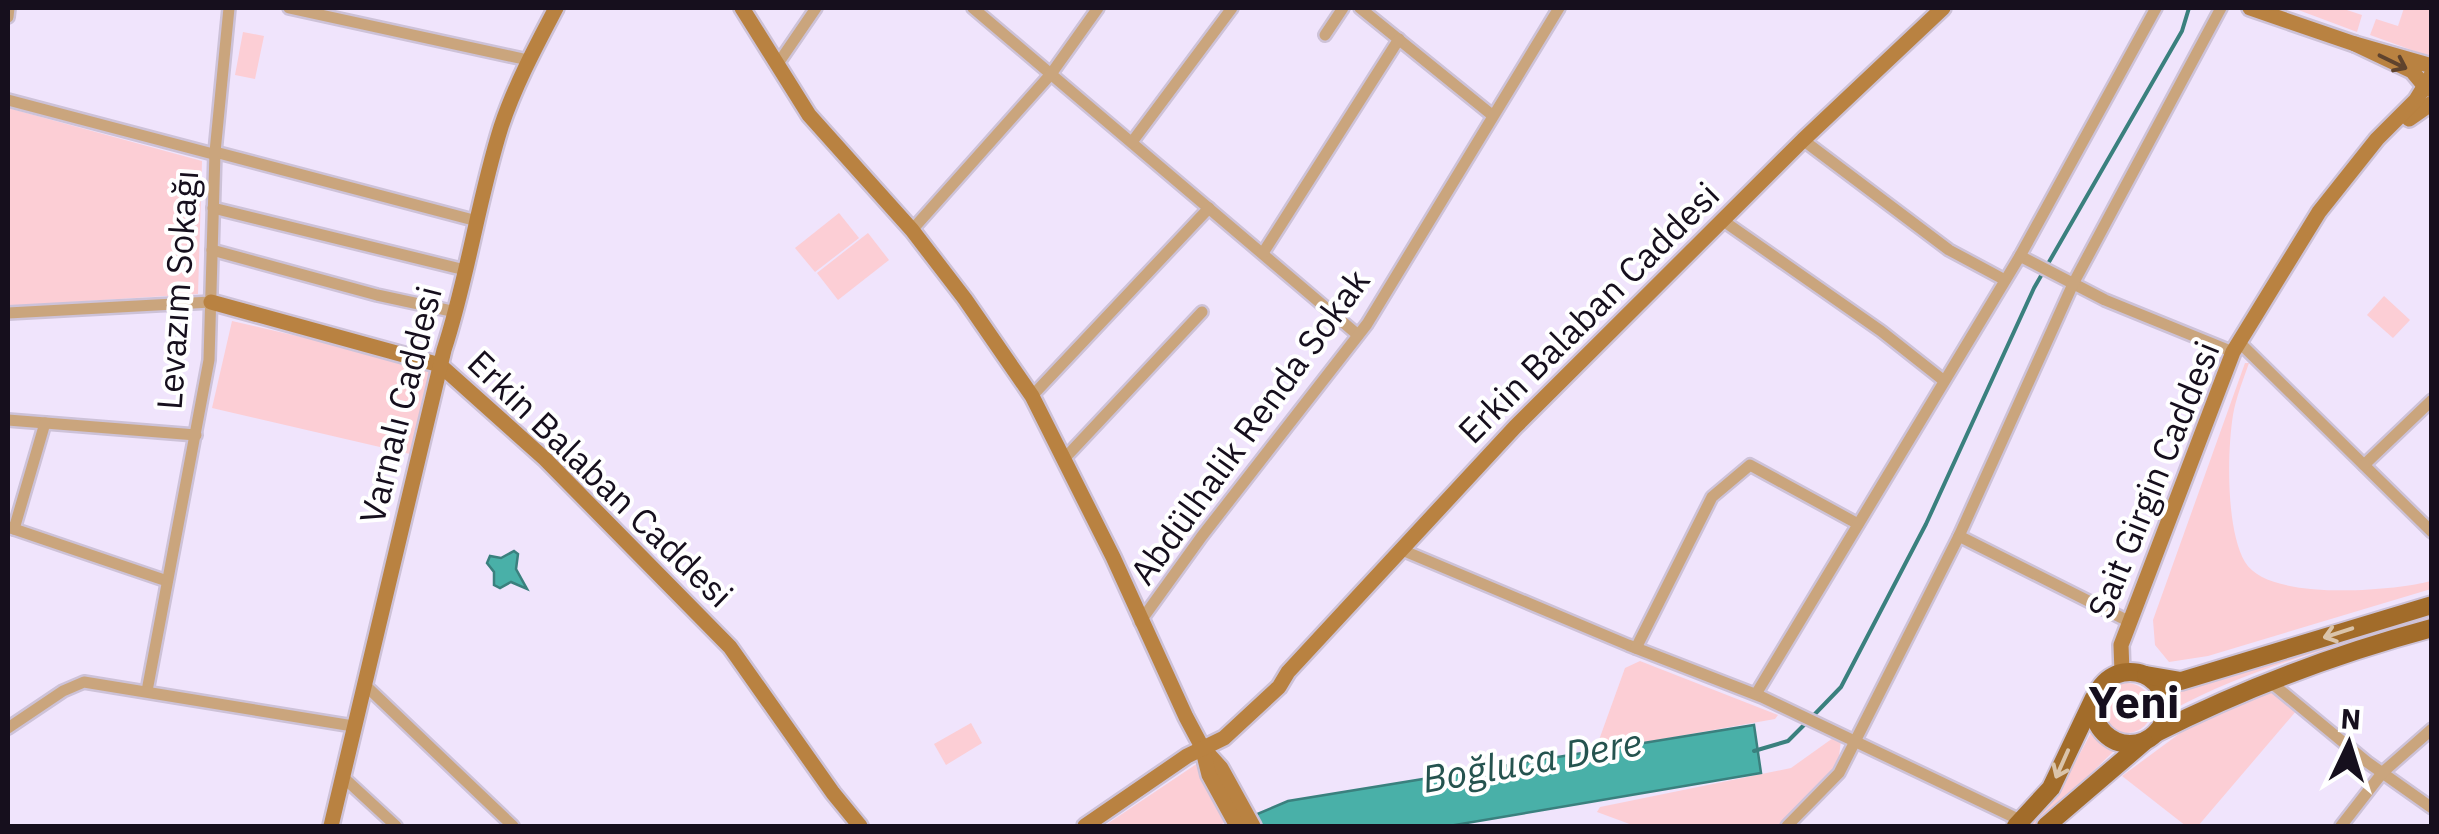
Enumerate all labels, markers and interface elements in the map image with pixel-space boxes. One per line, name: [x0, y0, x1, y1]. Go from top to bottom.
one-way arrow: [2377, 53, 2407, 72]
street label: Levazım Sokağı: [146, 169, 208, 411]
street label: Erkin Balaban Caddesi: [1448, 172, 1729, 453]
street label: Abdülhalik Renda Sokak: [1119, 259, 1379, 593]
street label: Varnalı Caddesi: [348, 281, 452, 528]
street label: Sait Girgin Caddesi: [2077, 334, 2230, 625]
street label: Erkin Balaban Caddesi: [458, 340, 743, 617]
one-way arrow: [2323, 625, 2354, 643]
district label: Yeni: [2088, 672, 2180, 730]
north arrow: [2299, 694, 2399, 794]
text: N: [2339, 699, 2362, 738]
water label: Boğluca Dere: [1418, 716, 1645, 803]
one-way arrow: [2052, 748, 2070, 779]

